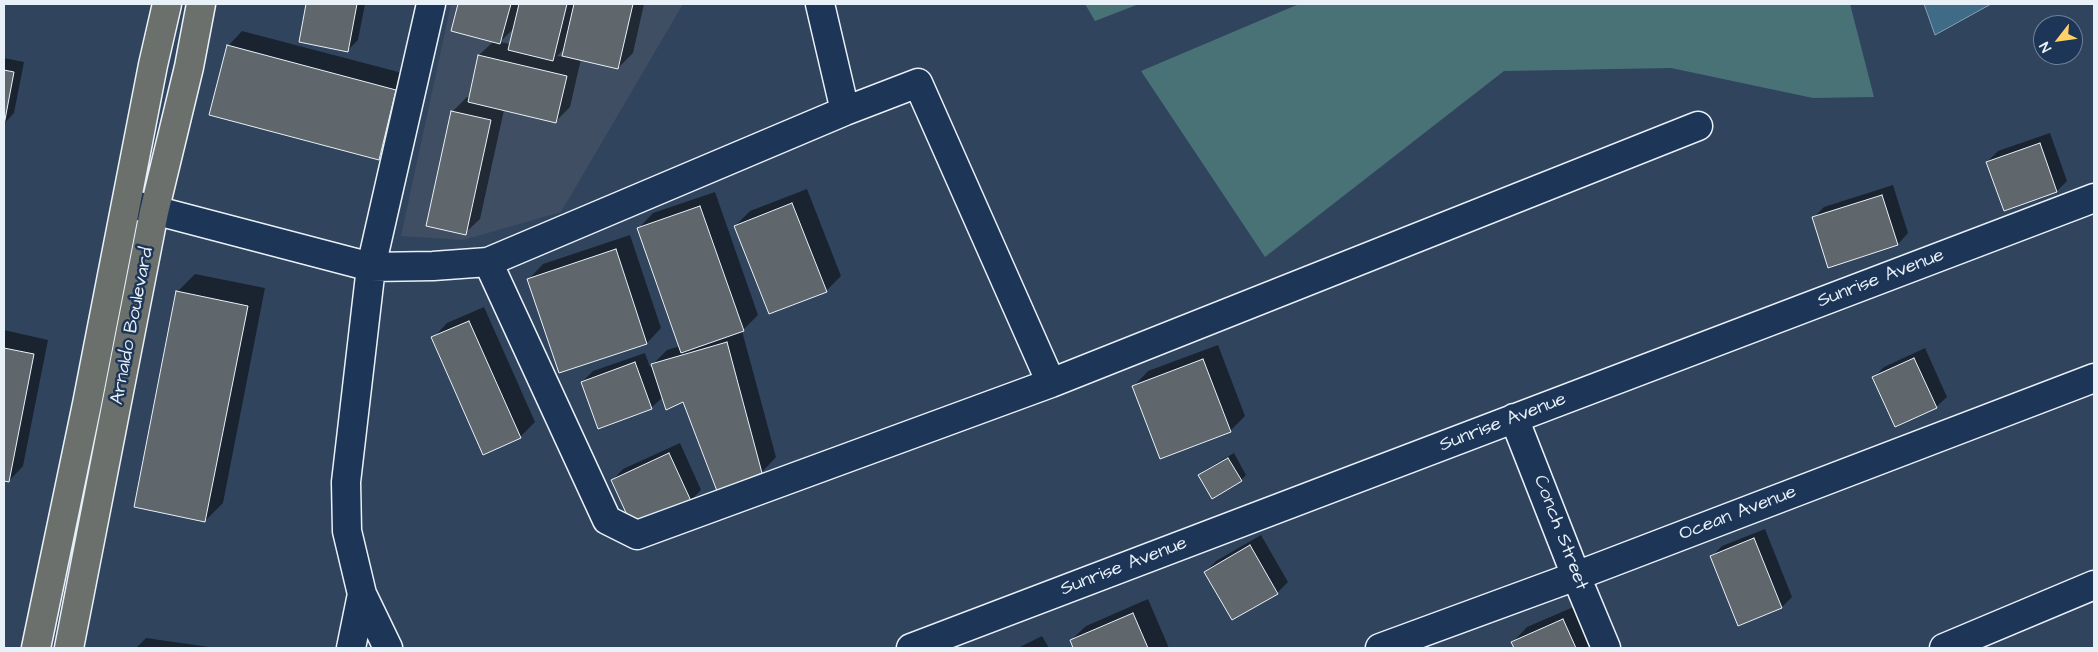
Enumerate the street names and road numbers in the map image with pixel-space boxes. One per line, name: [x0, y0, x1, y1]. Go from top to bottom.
street label: Sunrise Avenue: [1814, 244, 1948, 314]
street label: Arnaldo Boulevard: [107, 245, 159, 407]
street label: Sunrise Avenue: [1436, 388, 1570, 458]
street label: Conch Street: [1528, 472, 1592, 594]
street label: Ocean Avenue: [1676, 481, 1800, 547]
street label: Sunrise Avenue: [1057, 532, 1191, 602]

